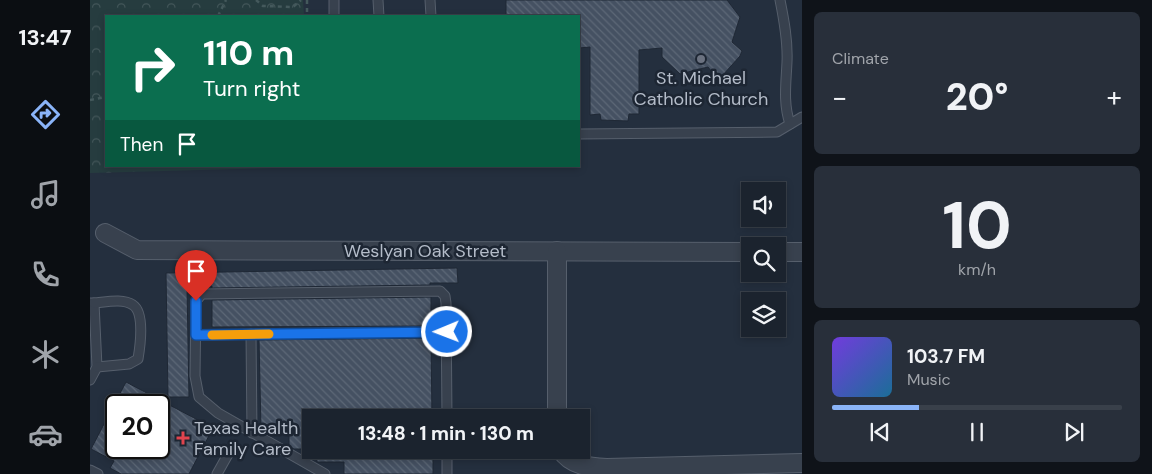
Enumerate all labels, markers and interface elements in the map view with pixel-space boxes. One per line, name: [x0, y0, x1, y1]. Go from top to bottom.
text: 13:47: [19, 23, 71, 52]
text: 110 m: [203, 30, 294, 76]
icon: right: [120, 35, 185, 100]
text: Climate: [832, 48, 889, 69]
marker: St. Michael Catholic Church: [695, 53, 707, 65]
place label: St. Michael Catholic Church: [634, 66, 768, 111]
text: 20°: [946, 72, 1008, 122]
text: Turn right: [203, 74, 300, 103]
text: −: [832, 79, 847, 116]
text: +: [1107, 79, 1122, 116]
icon: directions: [28, 97, 63, 132]
icon: arrive: [173, 130, 201, 158]
text: Then: [120, 132, 163, 157]
icon: music: [28, 177, 63, 212]
map controls: [741, 182, 786, 337]
button: sound: [741, 182, 786, 227]
text: 10: [942, 184, 1012, 268]
button: search: [741, 237, 786, 282]
street label: Weslyan Oak Street: [344, 239, 506, 263]
pin: [175, 250, 217, 301]
icon: phone: [28, 257, 63, 292]
icon: arrive: [182, 257, 210, 285]
text: km/h: [958, 259, 996, 280]
button: layers: [741, 292, 786, 337]
position arrow: [420, 305, 472, 357]
icon: climate: [28, 337, 63, 372]
text: 103.7 FM: [907, 344, 985, 369]
text: Music: [907, 369, 951, 390]
speed limit sign: 20: [105, 394, 170, 459]
place label: Texas Health Family Care: [194, 416, 298, 461]
icon: car: [28, 417, 63, 452]
icon: previous: [866, 418, 894, 446]
icon: pause: [963, 418, 991, 446]
icon: next: [1060, 418, 1088, 446]
text: 13:48 · 1 min · 130 m: [358, 421, 534, 446]
marker: Texas Health Family Care: [176, 431, 190, 445]

